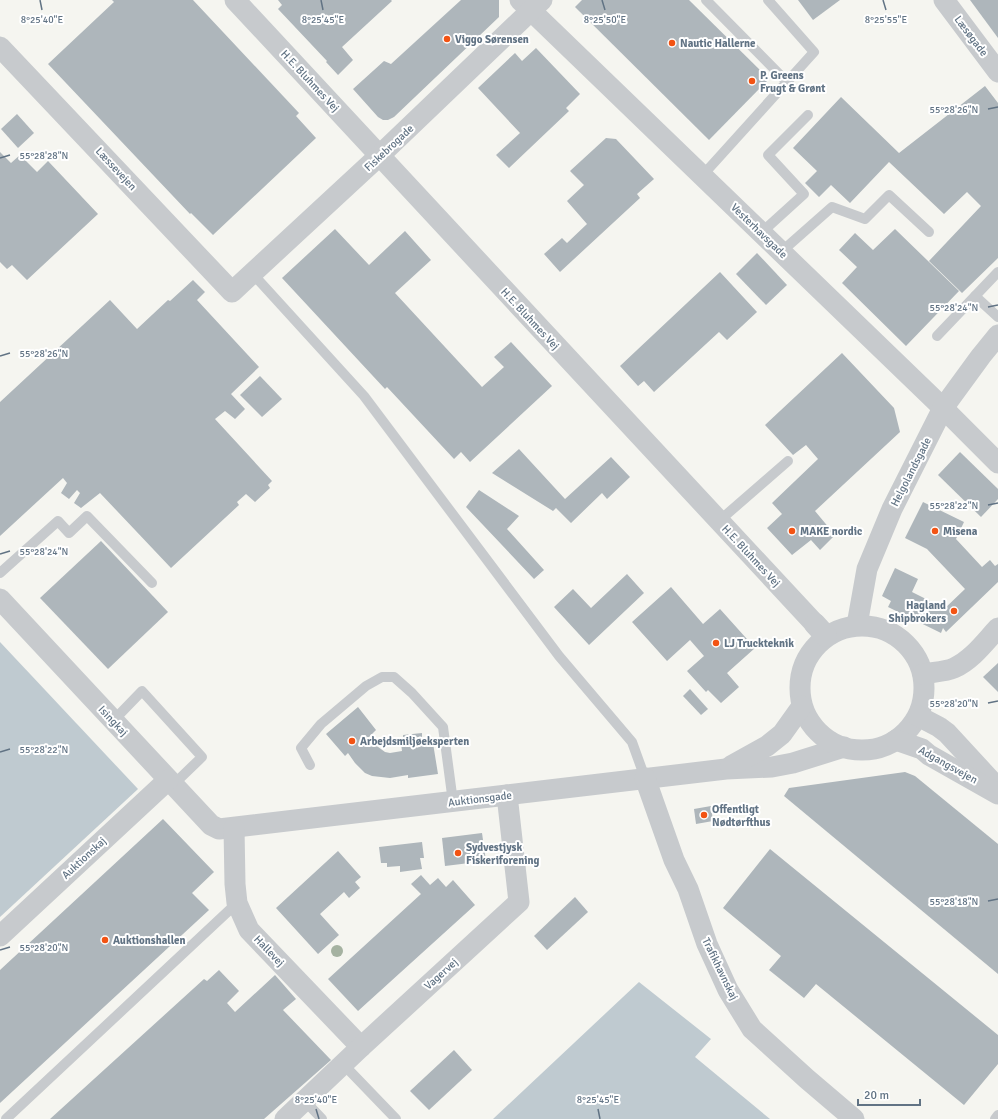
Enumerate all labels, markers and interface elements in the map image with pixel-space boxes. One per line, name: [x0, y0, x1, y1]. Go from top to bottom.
street label: Læsøgade: [952, 13, 990, 59]
text: 8°25'40"E: [21, 14, 63, 26]
text: 8°25'45"E: [302, 14, 344, 26]
text: 8°25'50"E: [584, 14, 626, 26]
text: 8°25'55"E: [865, 14, 907, 26]
place label: Viggo Sørensen: [455, 33, 529, 46]
marker: Viggo Sørensen: [442, 34, 452, 44]
place label: Nautic Hallerne: [680, 37, 756, 50]
marker: Nautic Hallerne: [667, 38, 677, 48]
street label: H.E. Bluhmes Vej: [278, 48, 342, 114]
place label: P. Greens Frugt & Grønt: [760, 69, 825, 95]
marker: P. Greens Frugt & Grønt: [747, 76, 757, 86]
text: 55°28'26"N: [930, 104, 978, 116]
street label: Fiskebrogade: [362, 122, 416, 174]
street label: Læssevejen: [93, 145, 139, 193]
text: 55°28'28"N: [20, 150, 68, 162]
street label: Vesterhavsgade: [728, 201, 790, 261]
street label: H.E. Bluhmes Vej: [498, 286, 562, 352]
text: 55°28'24"N: [930, 302, 978, 314]
text: 55°28'26"N: [20, 348, 68, 360]
street label: Helgolandsgade: [888, 435, 934, 509]
text: 55°28'22"N: [930, 500, 978, 512]
street label: H.E. Bluhmes Vej: [719, 523, 783, 589]
place label: MAKE nordic: [800, 525, 862, 538]
place label: Misena: [943, 525, 978, 538]
marker: MAKE nordic: [787, 526, 797, 536]
marker: Misena: [930, 526, 940, 536]
text: 55°28'24"N: [20, 546, 68, 558]
place label: Hagland Shipbrokers: [889, 599, 946, 625]
marker: Hagland Shipbrokers: [949, 606, 959, 616]
place label: LJ Truckteknik: [724, 637, 794, 650]
marker: LJ Truckteknik: [711, 638, 721, 648]
text: 55°28'20"N: [930, 698, 978, 710]
street label: Isingkaj: [96, 703, 130, 739]
place label: Arbejdsmiljøeksperten: [360, 735, 469, 748]
marker: Arbejdsmiljøeksperten: [347, 736, 357, 746]
street label: Adgangsvejen: [916, 743, 980, 787]
text: 55°28'22"N: [20, 744, 68, 756]
street label: Auktionsgade: [447, 789, 513, 809]
place label: Offentligt Nødtørfthus: [712, 803, 771, 829]
marker: Offentligt Nødtørfthus: [699, 810, 709, 820]
street label: Auktionskaj: [59, 834, 109, 882]
place label: Sydvestjysk Fiskeriforening: [466, 841, 540, 867]
marker: Sydvestjysk Fiskeriforening: [453, 848, 463, 858]
text: 55°28'18"N: [930, 896, 978, 908]
street label: Hallevej: [251, 933, 287, 969]
place label: Auktionshallen: [113, 934, 185, 947]
marker: Auktionshallen: [100, 935, 110, 945]
street label: Trafikhavnskaj: [699, 936, 741, 1002]
text: 55°28'20"N: [20, 942, 68, 954]
street label: Vagervej: [422, 956, 460, 992]
scale bar: [858, 1081, 920, 1107]
text: 20 m: [864, 1088, 889, 1103]
text: 8°25'40"E: [295, 1094, 337, 1106]
text: 8°25'45"E: [577, 1094, 619, 1106]

